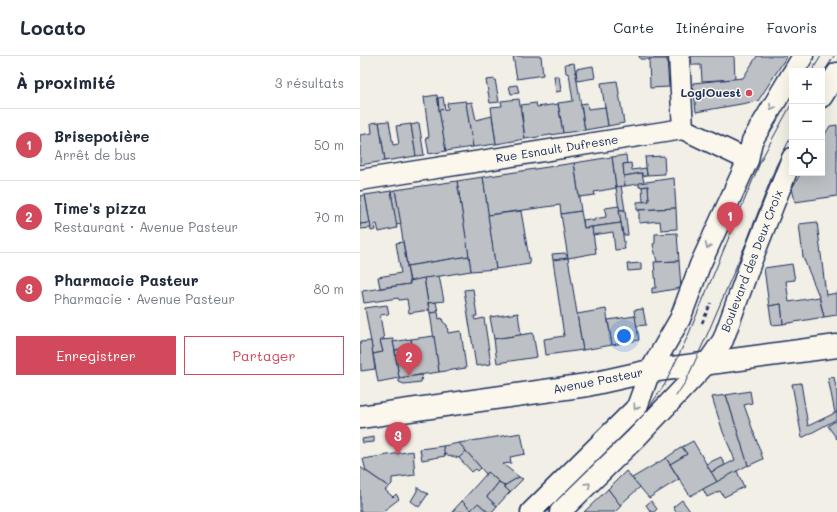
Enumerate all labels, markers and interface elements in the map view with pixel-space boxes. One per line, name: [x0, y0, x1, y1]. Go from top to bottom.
text: Locato: [20, 15, 86, 40]
text: Carte: [613, 18, 654, 37]
text: Itinéraire: [676, 18, 745, 37]
text: Favoris: [767, 18, 817, 37]
map controls: [789, 68, 825, 176]
button: +: [789, 68, 825, 104]
text: À proximité: [16, 71, 115, 93]
text: 3 résultats: [275, 74, 344, 91]
place label: LogiOuest: [680, 84, 741, 100]
marker: LogiOuest: [744, 88, 754, 98]
one-way arrow: [770, 103, 777, 110]
button: −: [789, 104, 825, 140]
text: Brisepotière: [54, 126, 149, 146]
street label: Rue Esnault Dufresne: [494, 130, 619, 166]
text: 1: [26, 136, 32, 153]
text: 50 m: [314, 136, 344, 153]
button: locate: [789, 140, 825, 176]
text: Arrêt de bus: [54, 146, 136, 163]
street label: Boulevard des Deux Croix: [716, 187, 786, 334]
text: Time's pizza: [54, 198, 146, 218]
pin: 1: [717, 202, 743, 235]
text: 2: [25, 208, 33, 225]
text: 70 m: [314, 208, 344, 225]
text: Restaurant · Avenue Pasteur: [54, 218, 238, 235]
one-way arrow: [705, 243, 713, 250]
text: Pharmacie Pasteur: [54, 270, 199, 290]
text: 3: [25, 280, 33, 297]
text: 80 m: [314, 280, 344, 297]
text: Pharmacie · Avenue Pasteur: [54, 290, 235, 307]
your location: [614, 326, 634, 346]
button: Enregistrer: [16, 336, 176, 375]
button: Partager: [184, 336, 344, 375]
pin: 2: [396, 343, 422, 376]
street label: Avenue Pasteur: [551, 363, 644, 397]
one-way arrow: [634, 402, 641, 409]
pin: 3: [385, 422, 411, 455]
one-way arrow: [583, 482, 591, 490]

